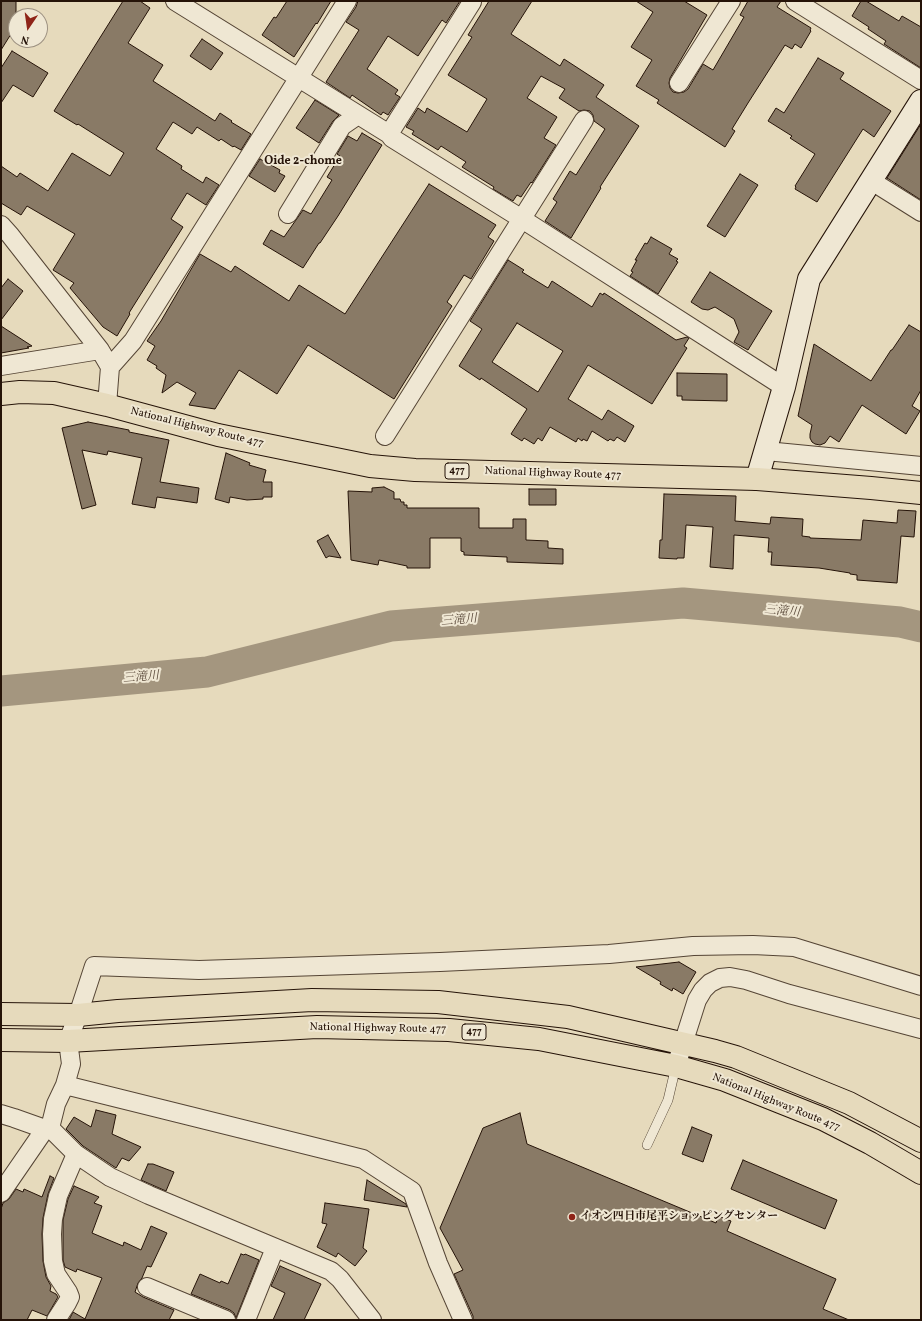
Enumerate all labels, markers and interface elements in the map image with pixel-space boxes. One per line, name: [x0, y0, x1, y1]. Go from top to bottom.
north arrow: [8, 8, 48, 48]
text: N: [20, 31, 31, 47]
district label: Oide 2-chome: [264, 155, 342, 169]
street label: National Highway Route 477: [129, 405, 265, 451]
road number: 477: [445, 463, 469, 479]
street label: National Highway Route 477: [484, 465, 622, 483]
water label: 三滝川: [763, 603, 801, 621]
water label: 三滝川: [440, 612, 478, 630]
water label: 三滝川: [122, 669, 160, 687]
street label: National Highway Route 477: [309, 1021, 447, 1037]
road number: 477: [462, 1024, 486, 1040]
street label: National Highway Route 477: [710, 1071, 842, 1135]
place label: イオン四日市尾平ショッピングセンター: [580, 1210, 778, 1224]
marker: イオン四日市尾平ショッピングセンター: [567, 1212, 577, 1222]

